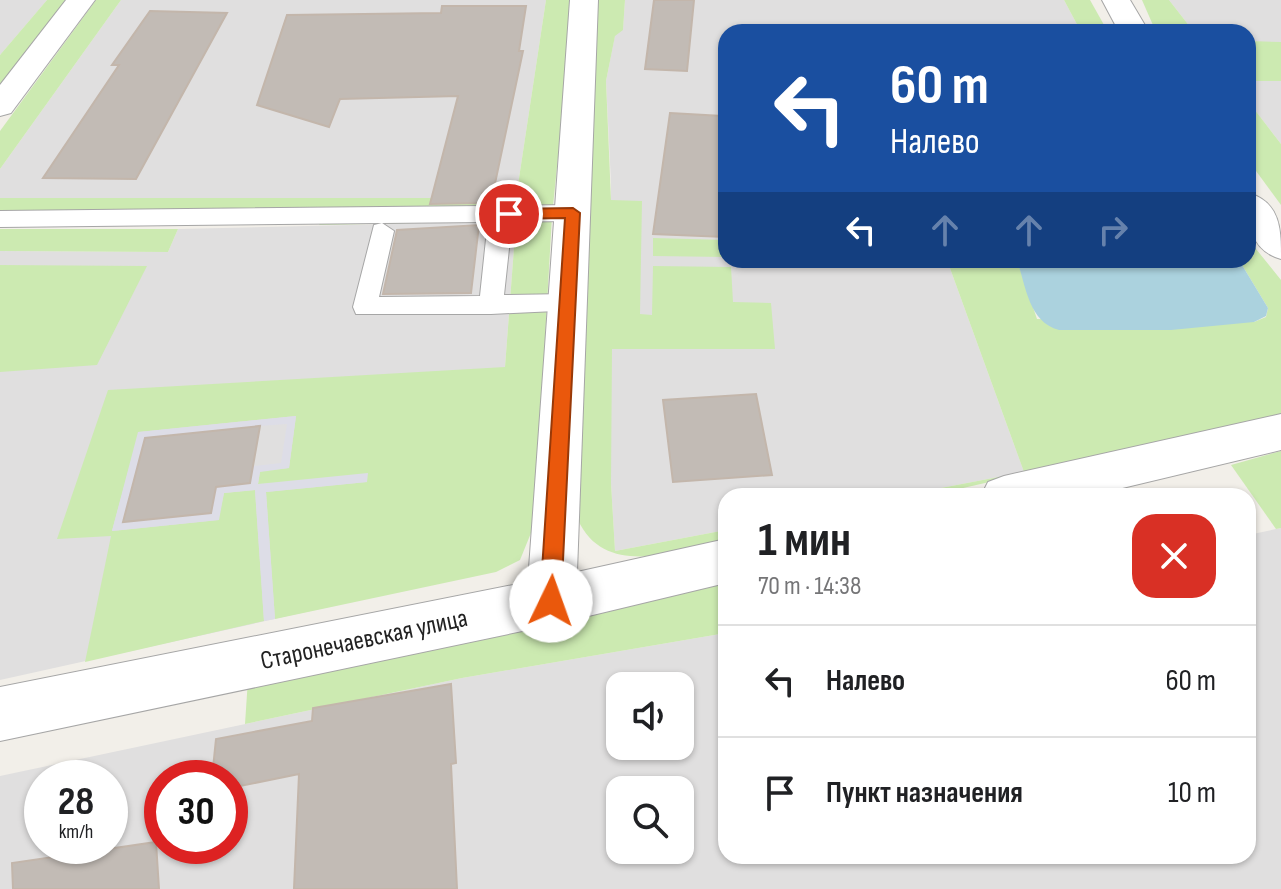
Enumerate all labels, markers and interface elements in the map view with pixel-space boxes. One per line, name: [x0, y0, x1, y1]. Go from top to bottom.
text: 60 m: [890, 53, 989, 120]
icon: left: [758, 56, 862, 160]
text: Налево: [890, 121, 980, 164]
pin: [475, 180, 543, 248]
icon: arrive: [487, 192, 531, 236]
icon: left: [839, 208, 883, 252]
icon: ahead: [923, 208, 967, 252]
icon: ahead: [1007, 208, 1051, 252]
icon: right: [1091, 208, 1135, 252]
text: 1 мин: [758, 512, 851, 569]
button: close: [1132, 514, 1216, 598]
position arrow: [509, 559, 593, 643]
text: 70 m · 14:38: [758, 571, 861, 602]
street label: Старонечаевская улица: [258, 603, 470, 677]
icon: left: [758, 659, 802, 703]
text: Налево: [826, 663, 905, 699]
text: 60 m: [1165, 663, 1216, 699]
map controls: [606, 672, 694, 864]
button: sound: [606, 672, 694, 760]
speed limit sign: 30: [144, 760, 248, 864]
icon: arrive: [758, 771, 802, 815]
text: Пункт назначения: [826, 775, 1023, 811]
text: 10 m: [1168, 775, 1216, 811]
button: search: [606, 776, 694, 864]
text: 28: [58, 778, 94, 826]
text: km/h: [59, 820, 93, 844]

